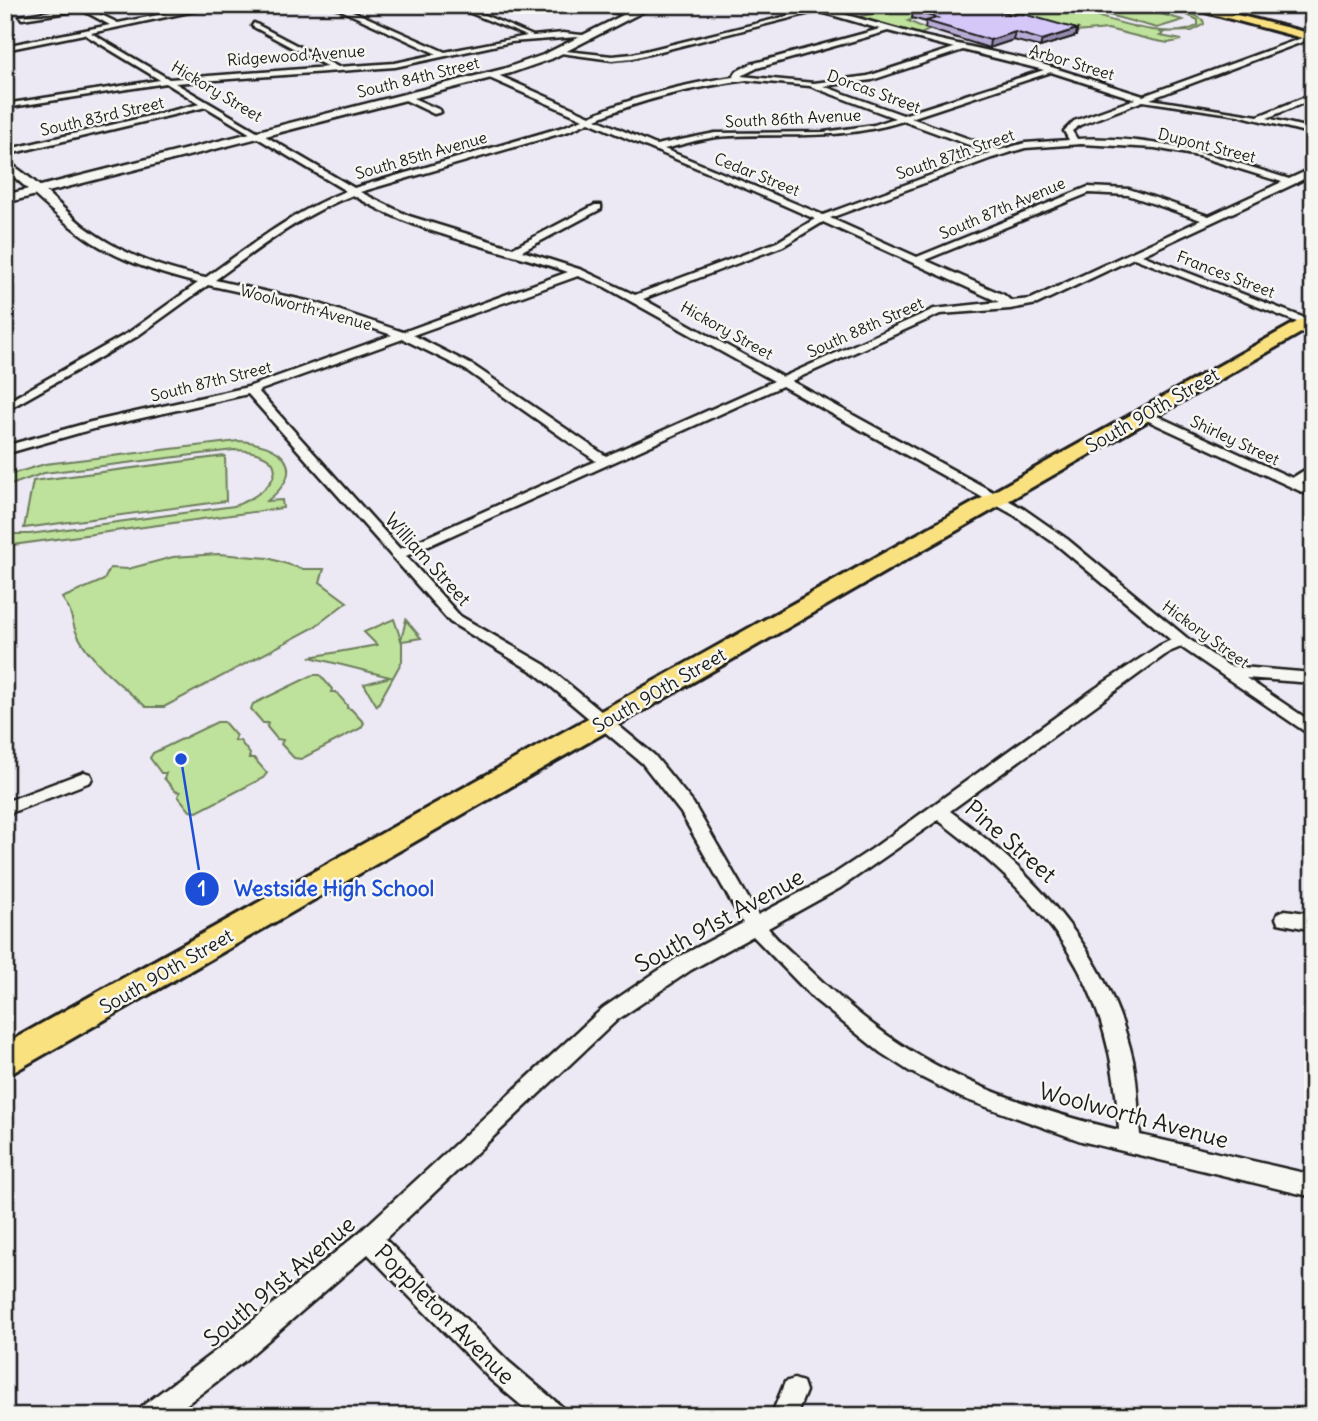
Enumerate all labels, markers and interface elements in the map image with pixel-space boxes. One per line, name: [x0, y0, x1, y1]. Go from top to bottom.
street label: Ridgewood Avenue: [226, 40, 366, 70]
street label: Arbor Street: [1027, 40, 1117, 85]
street label: South 84th Street: [355, 52, 482, 102]
street label: Hickory Street: [168, 56, 267, 126]
street label: Dorcas Street: [825, 65, 924, 117]
street label: South 83rd Street: [38, 92, 166, 140]
street label: South 86th Avenue: [724, 104, 862, 132]
street label: Dupont Street: [1156, 123, 1258, 167]
street label: South 87th Street: [893, 124, 1017, 184]
street label: South 85th Avenue: [353, 127, 489, 183]
street label: Cedar Street: [711, 148, 803, 200]
street label: South 87th Avenue: [936, 172, 1068, 244]
street label: Frances Street: [1174, 246, 1278, 302]
street label: Woolworth Avenue: [238, 280, 374, 334]
street label: South 88th Street: [804, 292, 927, 362]
street label: Hickory Street: [677, 296, 777, 364]
street label: South 87th Street: [148, 356, 274, 406]
street label: South 90th Street: [1081, 362, 1223, 458]
street label: Shirley Street: [1187, 411, 1283, 470]
street label: William Street: [380, 507, 476, 611]
street label: Hickory Street: [1159, 596, 1254, 673]
street label: South 90th Street: [588, 642, 730, 738]
street label: Pine Street: [959, 793, 1063, 889]
street label: South 91st Avenue: [629, 862, 809, 978]
callout: Westside High School: [185, 868, 448, 910]
text: 1: [198, 875, 206, 902]
text: Westside High School: [234, 875, 434, 902]
street label: South 90th Street: [95, 923, 237, 1019]
street label: Woolworth Avenue: [1036, 1076, 1232, 1154]
street label: South 91st Avenue: [197, 1209, 361, 1353]
street label: Poppleton Avenue: [369, 1238, 521, 1390]

